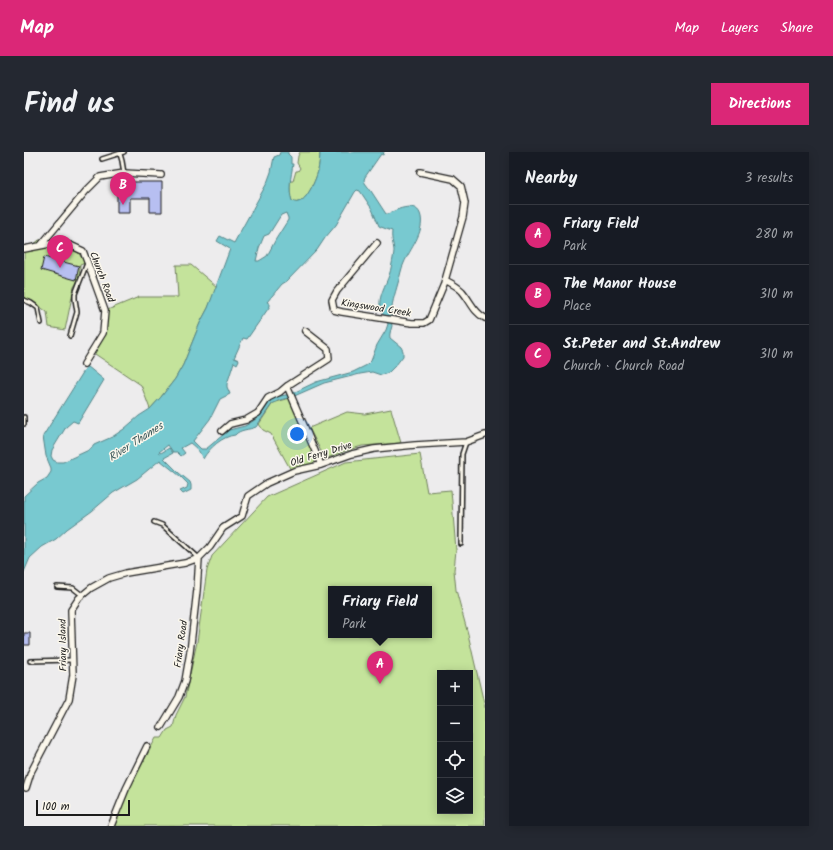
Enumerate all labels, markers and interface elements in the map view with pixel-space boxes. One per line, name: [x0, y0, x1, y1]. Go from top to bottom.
text: Map: [20, 13, 54, 43]
text: Map: [675, 17, 699, 39]
text: Layers: [721, 17, 759, 39]
text: Share: [781, 17, 813, 39]
text: Find us: [24, 82, 115, 127]
button: Directions: [711, 83, 809, 125]
text: Nearby: [525, 165, 577, 192]
text: 3 results: [745, 168, 793, 189]
pin: B: [110, 172, 136, 205]
text: Friary Field: [563, 212, 639, 236]
text: A: [534, 224, 542, 245]
text: 280 m: [756, 224, 793, 245]
pin: C: [47, 235, 73, 268]
text: Park: [563, 236, 587, 257]
street label: Church Road: [85, 249, 119, 306]
text: The Manor House: [563, 272, 676, 296]
text: B: [534, 284, 542, 305]
text: 310 m: [759, 284, 793, 305]
street label: Kingswood Creek: [340, 295, 412, 321]
text: Place: [563, 296, 591, 317]
text: St.Peter and St.Andrew: [563, 332, 720, 356]
text: C: [534, 344, 542, 365]
text: 310 m: [759, 344, 793, 365]
text: Church · Church Road: [563, 356, 684, 377]
water label: River Thames: [105, 417, 168, 466]
your location: [287, 424, 307, 444]
street label: Old Ferry Drive: [288, 437, 354, 471]
popup: [328, 586, 432, 638]
text: Friary Field: [342, 590, 418, 614]
text: Park: [342, 614, 366, 635]
street label: Friary Island: [55, 618, 71, 671]
street label: Friary Road: [170, 618, 192, 669]
pin: A: [367, 651, 393, 684]
map controls: [437, 670, 473, 814]
button: +: [437, 670, 473, 706]
button: −: [437, 706, 473, 742]
button: locate: [437, 742, 473, 778]
button: layers: [437, 778, 473, 814]
scale bar: [36, 798, 130, 817]
text: 100 m: [42, 798, 70, 816]

